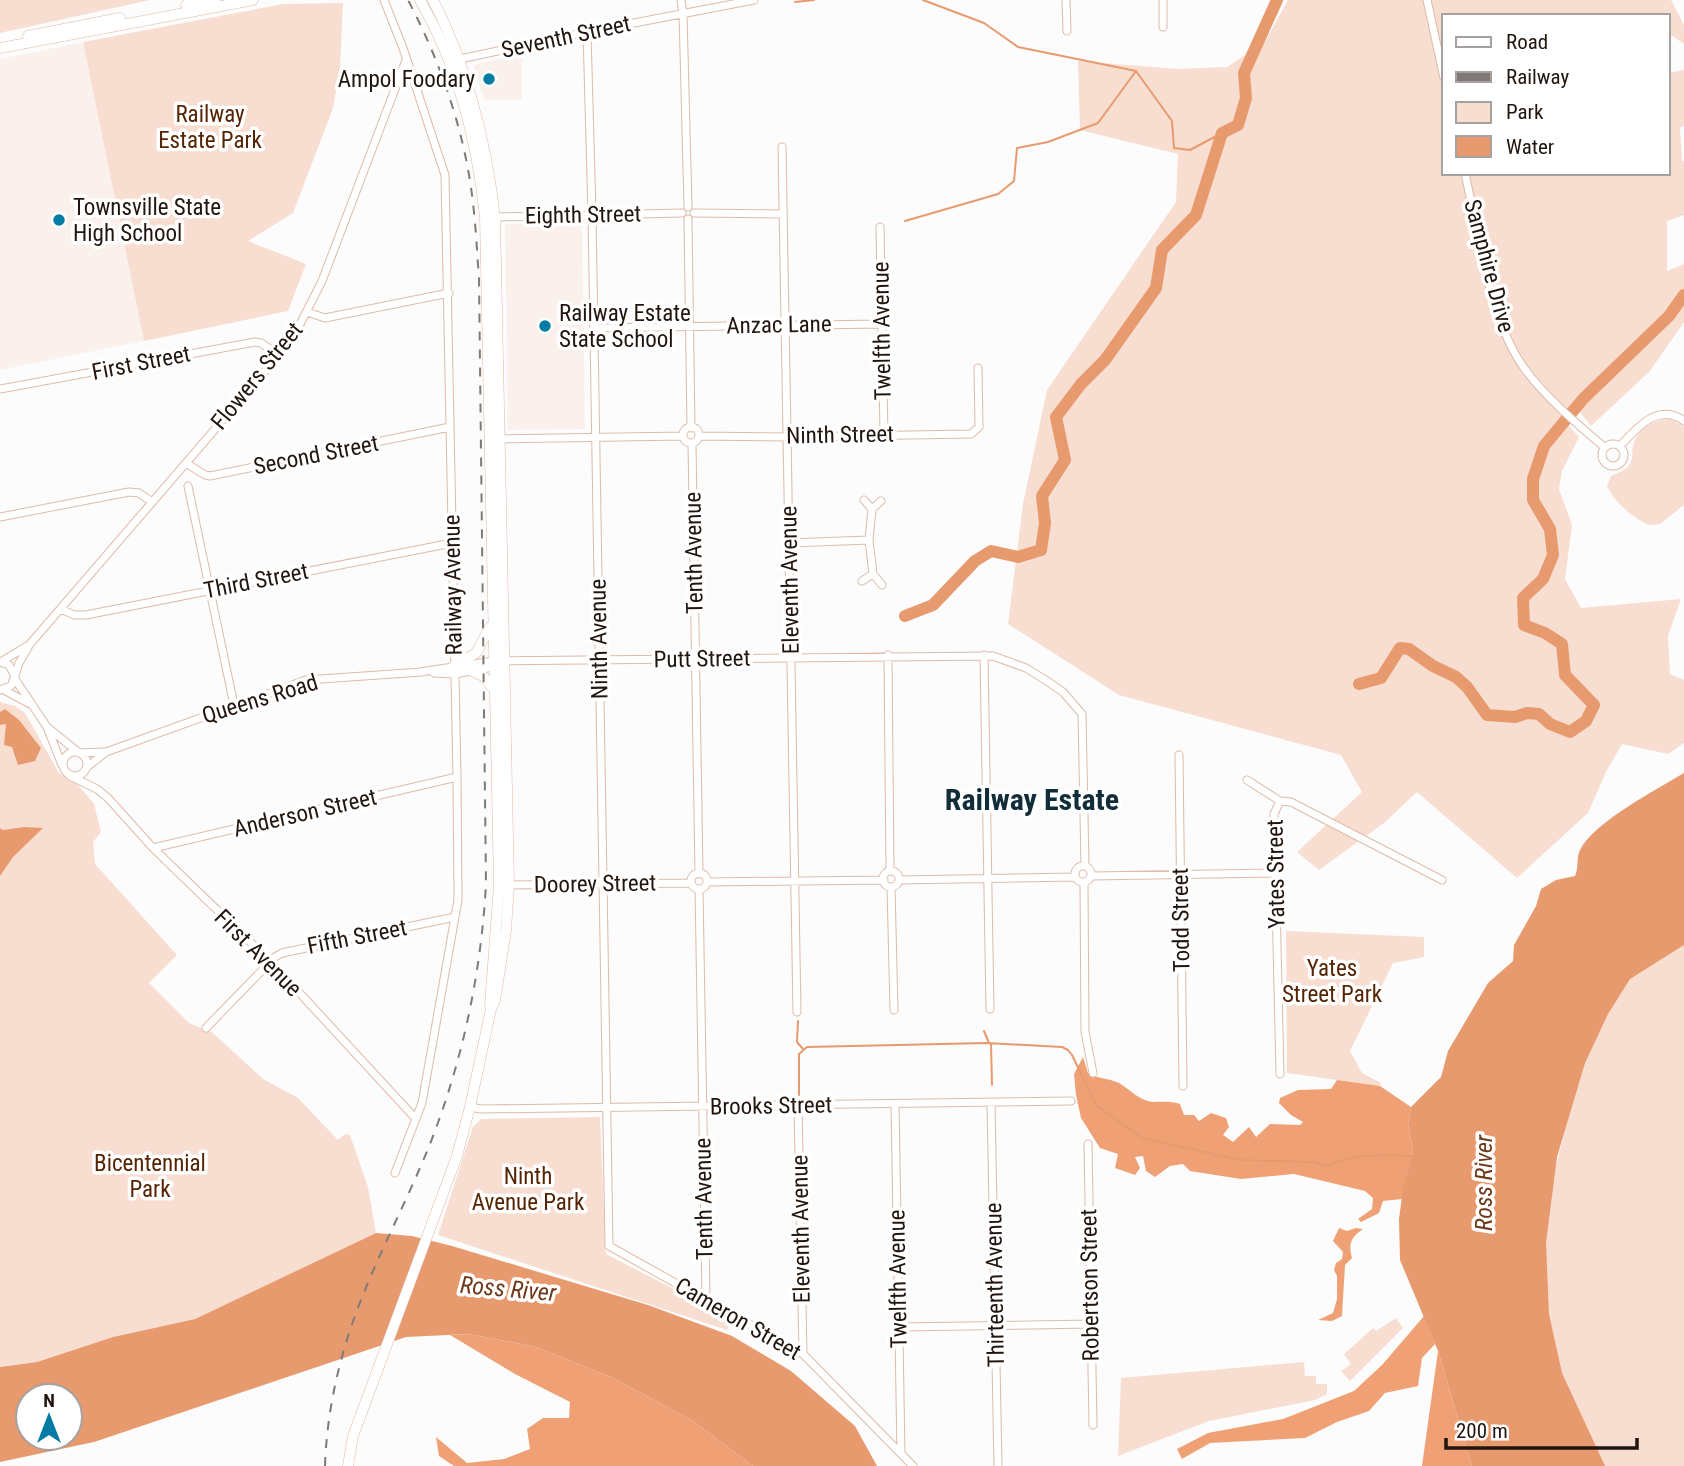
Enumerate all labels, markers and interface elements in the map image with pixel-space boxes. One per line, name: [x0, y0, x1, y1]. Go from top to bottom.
street label: Seventh Street: [499, 10, 633, 64]
legend: [1442, 14, 1670, 175]
text: Road: [1506, 30, 1548, 54]
text: Railway: [1506, 65, 1569, 89]
place label: Ampol Foodary: [338, 66, 475, 93]
marker: Ampol Foodary: [481, 71, 497, 87]
text: Park: [1506, 100, 1544, 124]
park label: Railway Estate Park: [158, 101, 262, 154]
text: Water: [1506, 135, 1554, 159]
place label: Townsville State High School: [73, 194, 221, 247]
street label: Samphire Drive: [1458, 196, 1520, 336]
street label: Eighth Street: [525, 200, 641, 230]
marker: Townsville State High School: [51, 212, 67, 228]
street label: Twelfth Avenue: [867, 261, 897, 401]
place label: Railway Estate State School: [559, 300, 691, 353]
street label: Anzac Lane: [726, 311, 832, 339]
street label: Flowers Street: [206, 317, 308, 435]
marker: Railway Estate State School: [537, 318, 553, 334]
street label: First Street: [89, 340, 193, 386]
street label: Ninth Street: [786, 421, 894, 449]
street label: Second Street: [251, 430, 381, 480]
street label: Tenth Avenue: [679, 492, 709, 614]
street label: Eleventh Avenue: [775, 506, 805, 654]
street label: Railway Avenue: [438, 514, 468, 656]
street label: Third Street: [202, 558, 310, 604]
street label: Ninth Avenue: [584, 579, 614, 699]
street label: Putt Street: [653, 645, 751, 673]
street label: Queens Road: [199, 669, 321, 729]
district label: Railway Estate: [945, 782, 1119, 817]
street label: Anderson Street: [231, 783, 379, 843]
street label: Yates Street: [1262, 819, 1290, 929]
street label: Todd Street: [1167, 868, 1195, 972]
street label: Doorey Street: [534, 869, 656, 899]
street label: First Avenue: [209, 904, 307, 1002]
street label: Fifth Street: [305, 914, 409, 960]
park label: Yates Street Park: [1282, 955, 1383, 1008]
street label: Brooks Street: [710, 1091, 832, 1121]
water label: Ross River: [1470, 1134, 1498, 1231]
street label: Tenth Avenue: [689, 1138, 719, 1260]
park label: Bicentennial Park: [94, 1150, 206, 1203]
street label: Eleventh Avenue: [786, 1155, 816, 1303]
park label: Ninth Avenue Park: [472, 1163, 585, 1216]
street label: Thirteenth Avenue: [980, 1202, 1010, 1368]
street label: Robertson Street: [1075, 1208, 1105, 1362]
street label: Twelfth Avenue: [883, 1209, 913, 1349]
water label: Ross River: [459, 1271, 558, 1307]
street label: Cameron Street: [670, 1272, 806, 1366]
north arrow: [14, 1382, 84, 1452]
text: N: [43, 1389, 55, 1412]
scale bar: [1446, 1406, 1637, 1450]
text: 200 m: [1456, 1419, 1508, 1443]

